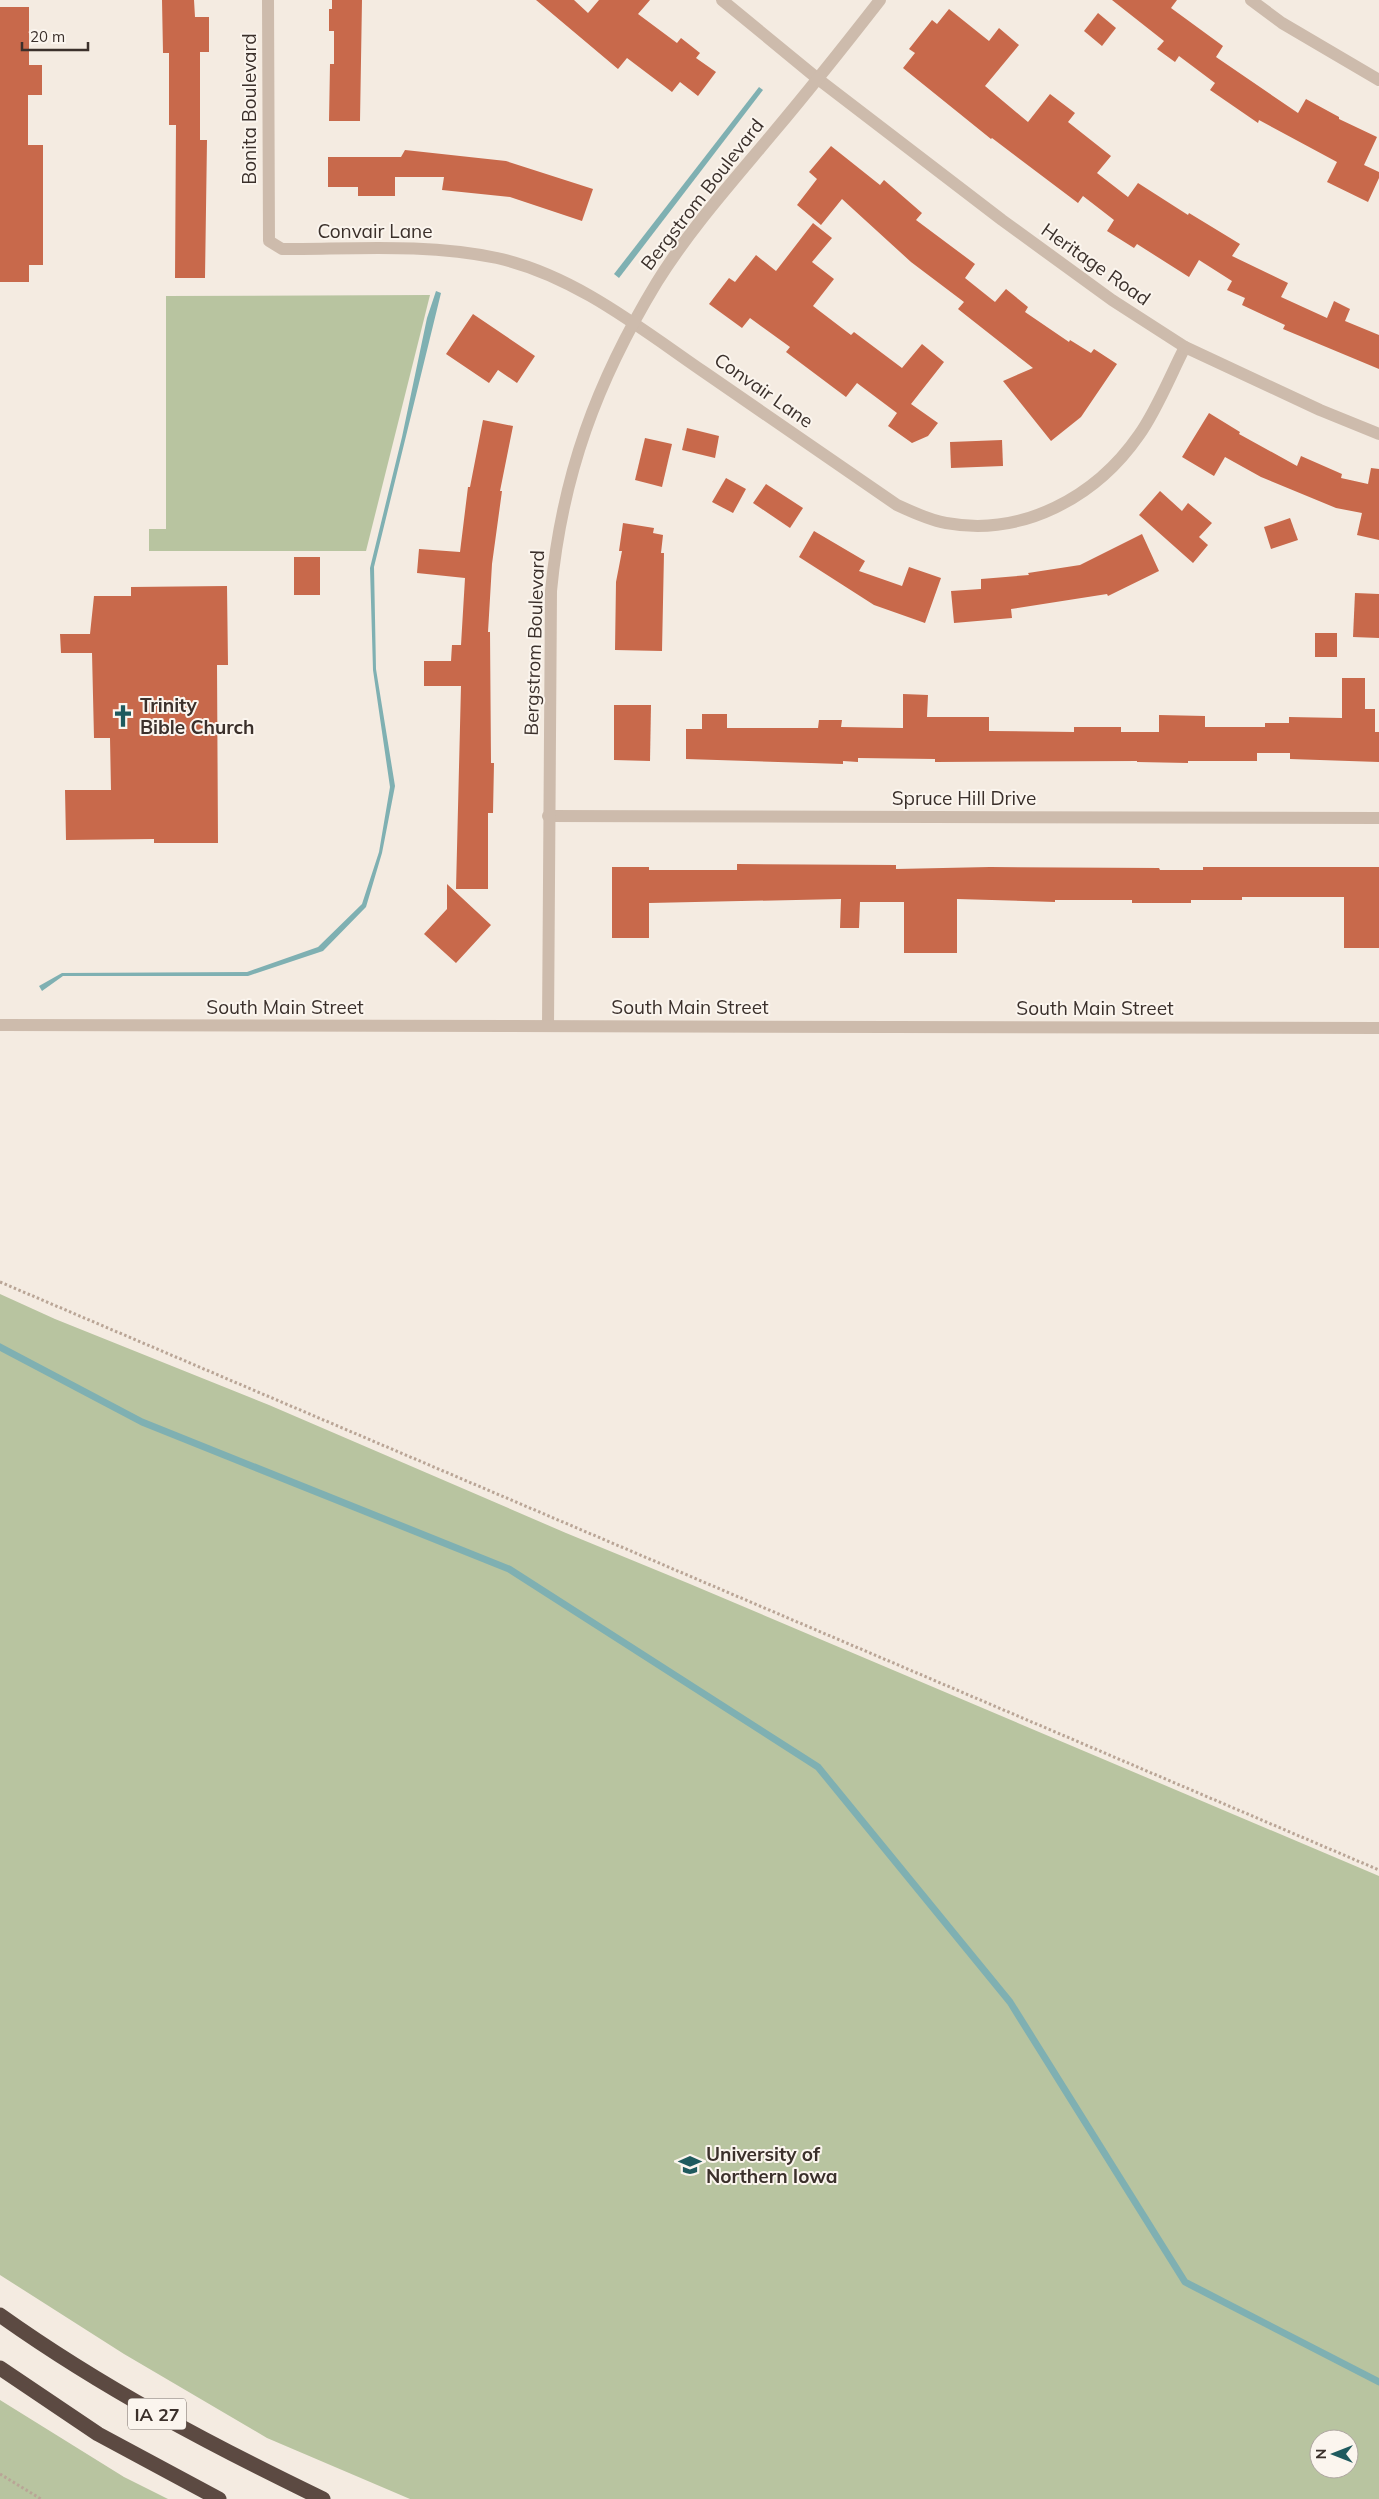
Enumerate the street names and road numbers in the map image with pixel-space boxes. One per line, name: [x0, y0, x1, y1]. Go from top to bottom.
street label: Bonita Boulevard: [237, 33, 261, 185]
street label: Bergstrom Boulevard: [635, 113, 769, 275]
street label: Heritage Road: [1037, 218, 1155, 310]
street label: Convair Lane: [317, 219, 433, 243]
street label: Convair Lane: [710, 347, 818, 433]
street label: Bergstrom Boulevard: [519, 550, 549, 736]
street label: Spruce Hill Drive: [892, 786, 1036, 810]
street label: South Main Street: [206, 995, 364, 1019]
street label: South Main Street: [611, 995, 769, 1019]
street label: South Main Street: [1016, 996, 1174, 1020]
road number: IA 27: [128, 2398, 186, 2430]

